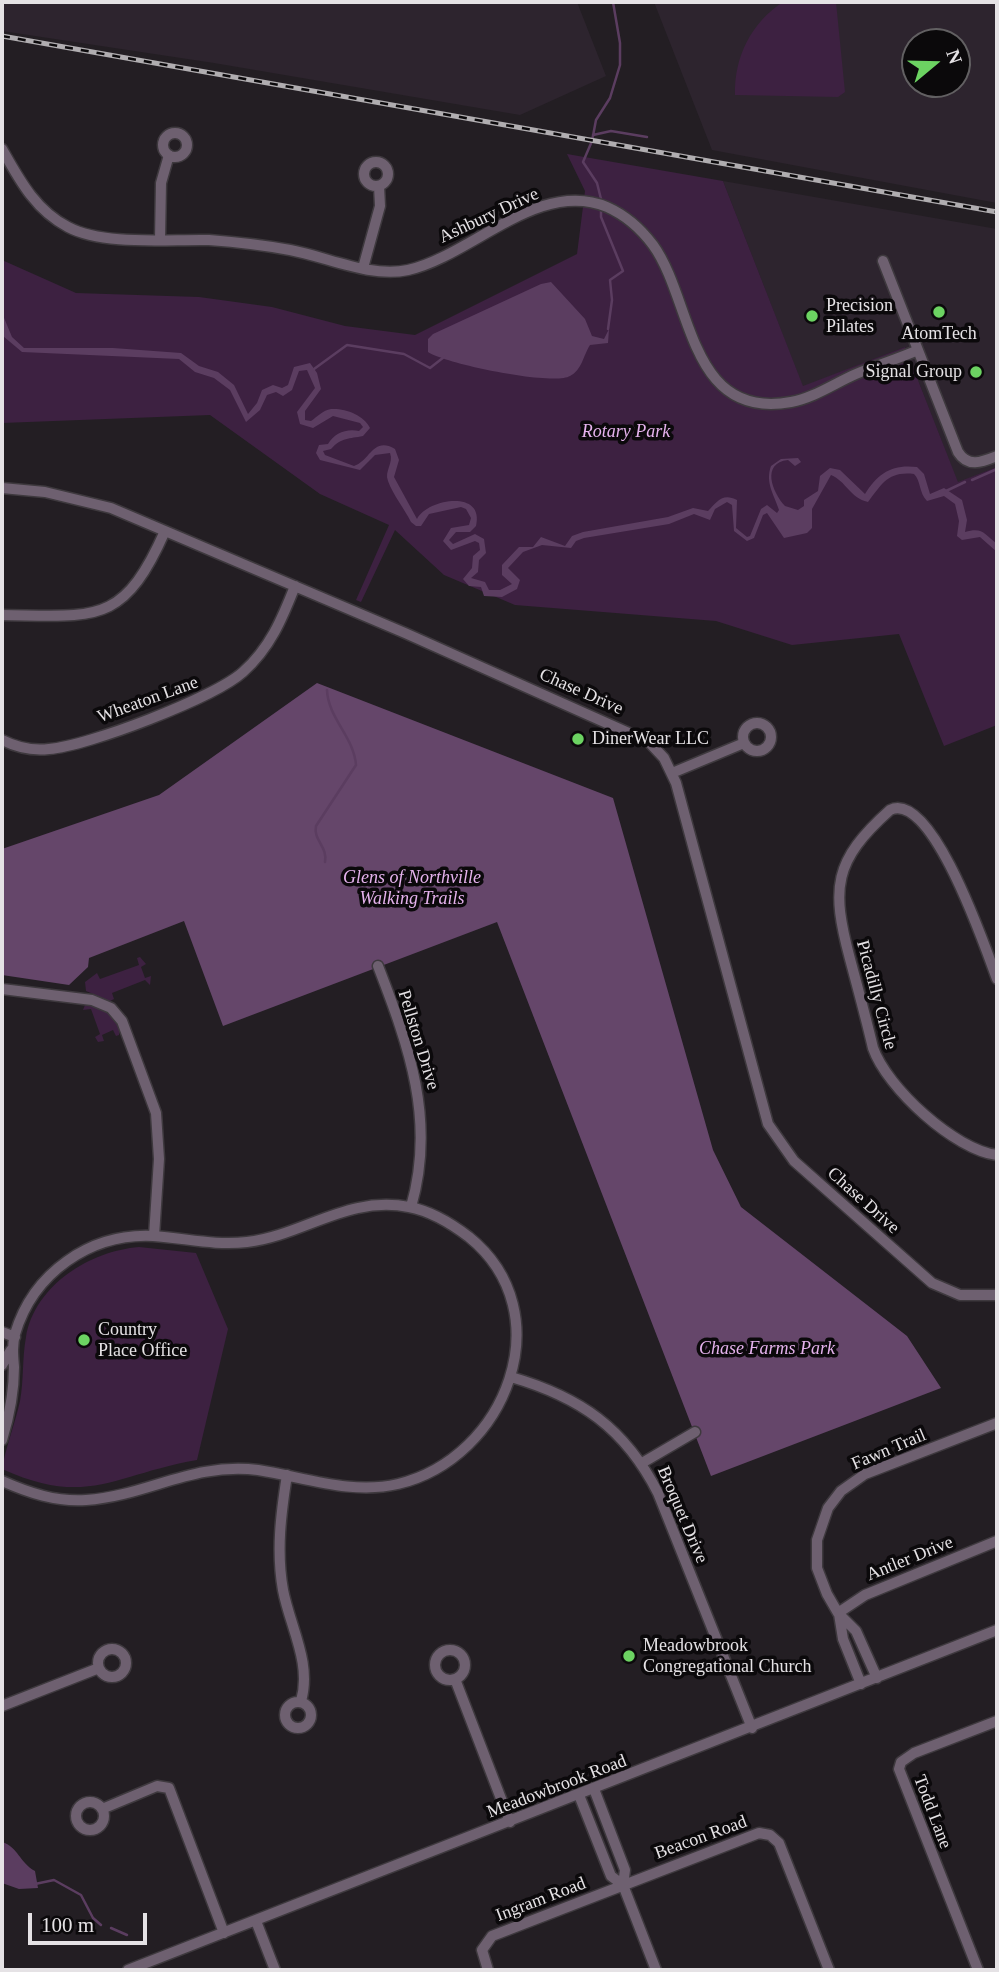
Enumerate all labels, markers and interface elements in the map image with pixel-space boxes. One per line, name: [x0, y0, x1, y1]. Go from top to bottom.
north arrow: [901, 28, 971, 98]
text: N: [942, 47, 967, 67]
street label: Ashbury Drive: [436, 184, 542, 248]
place label: Precision Pilates: [826, 295, 893, 338]
marker: AtomTech: [931, 304, 947, 320]
marker: Precision Pilates: [804, 308, 820, 324]
place label: AtomTech: [901, 323, 977, 345]
place label: Signal Group: [866, 361, 962, 383]
marker: Signal Group: [968, 364, 984, 380]
park label: Rotary Park: [582, 421, 670, 443]
street label: Chase Drive: [536, 664, 626, 720]
street label: Wheaton Lane: [95, 672, 201, 728]
place label: DinerWear LLC: [592, 728, 709, 750]
marker: DinerWear LLC: [570, 731, 586, 747]
park label: Glens of Northville Walking Trails: [343, 867, 481, 910]
street label: Picadilly Circle: [851, 938, 901, 1052]
street label: Pellston Drive: [393, 987, 443, 1093]
street label: Chase Drive: [823, 1163, 903, 1239]
place label: Country Place Office: [98, 1319, 187, 1362]
marker: Country Place Office: [76, 1332, 92, 1348]
park label: Chase Farms Park: [699, 1338, 835, 1360]
street label: Fawn Trail: [848, 1425, 930, 1475]
street label: Broquet Drive: [652, 1463, 712, 1567]
street label: Antler Drive: [864, 1532, 956, 1586]
place label: Meadowbrook Congregational Church: [643, 1635, 811, 1678]
marker: Meadowbrook Congregational Church: [621, 1648, 637, 1664]
street label: Meadowbrook Road: [484, 1750, 630, 1824]
street label: Todd Lane: [908, 1772, 956, 1852]
street label: Beacon Road: [652, 1811, 750, 1865]
street label: Ingram Road: [493, 1873, 589, 1927]
scale bar: [32, 1898, 150, 1942]
text: 100 m: [41, 1913, 94, 1937]

